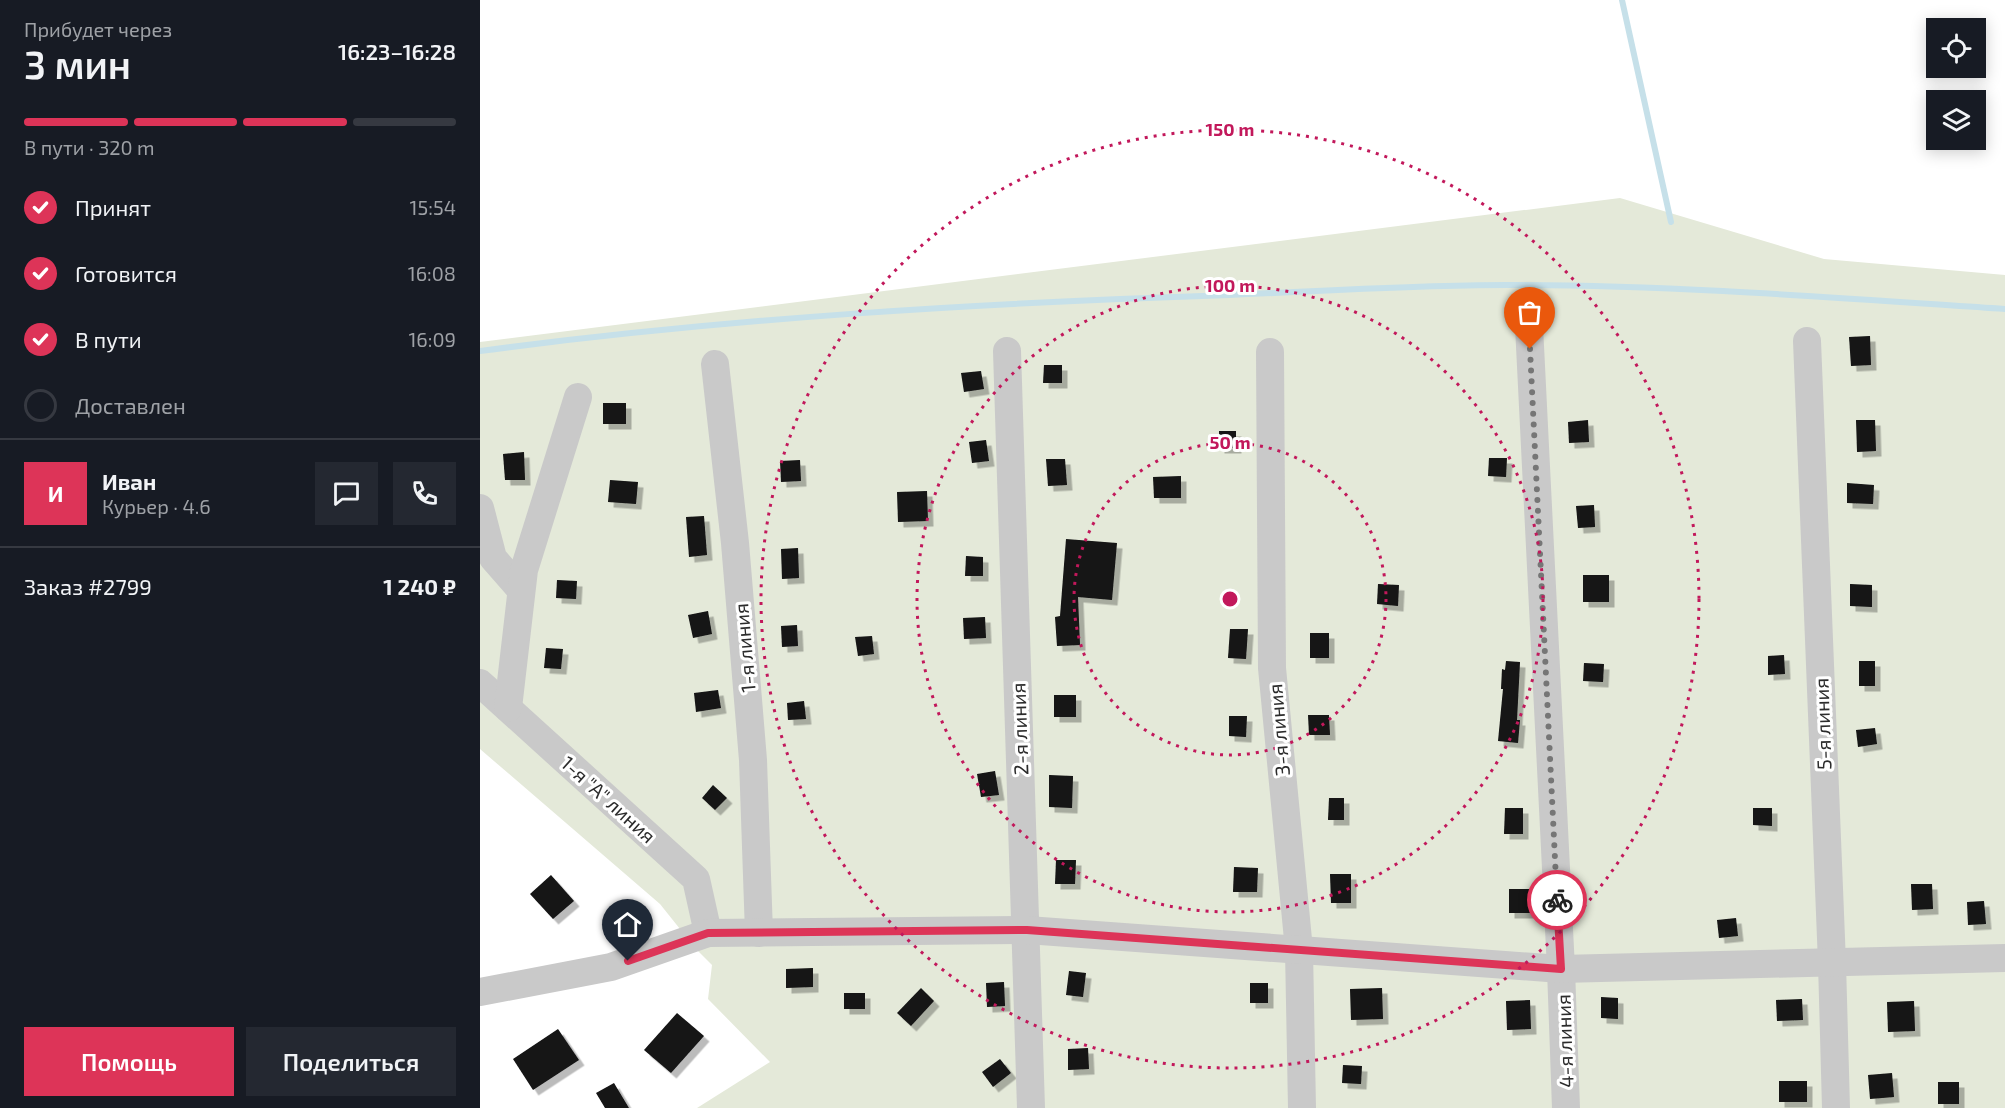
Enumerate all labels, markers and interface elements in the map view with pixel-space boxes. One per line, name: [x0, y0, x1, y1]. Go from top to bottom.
text: Прибудет через: [24, 17, 172, 41]
map controls: [1926, 18, 1986, 150]
button: locate: [1926, 18, 1986, 78]
text: 16:23–16:28: [338, 38, 456, 64]
text: 3 мин: [24, 40, 131, 87]
button: layers: [1926, 90, 1986, 150]
text: 150 m: [1206, 118, 1254, 140]
text: В пути · 320 m: [24, 135, 155, 159]
icon: check: [24, 191, 57, 224]
text: Принят: [75, 194, 151, 220]
text: 15:54: [410, 195, 456, 219]
icon: check: [24, 257, 57, 290]
text: Готовится: [75, 260, 177, 286]
text: 16:08: [408, 261, 456, 285]
text: 100 m: [1205, 274, 1255, 296]
pin: [1504, 287, 1555, 349]
icon: bag: [1513, 296, 1546, 329]
icon: check: [24, 323, 57, 356]
text: В пути: [75, 326, 142, 352]
text: 16:09: [408, 327, 456, 351]
text: Доставлен: [75, 392, 186, 418]
text: 50 m: [1209, 431, 1251, 453]
button: chat: [315, 462, 378, 525]
button: phone: [393, 462, 456, 525]
text: Иван: [102, 468, 156, 494]
text: И: [48, 480, 63, 506]
text: Курьер · 4.6: [102, 494, 211, 518]
text: Заказ #2799: [24, 573, 152, 599]
text: 1 240 ₽: [383, 573, 456, 599]
centre of rings: [1220, 589, 1240, 609]
street label: 1-я линия: [728, 602, 760, 694]
street label: 5-я линия: [1808, 677, 1836, 771]
street label: 2-я линия: [1005, 682, 1033, 776]
street label: 3-я линия: [1262, 683, 1294, 777]
street label: 1-я "А" линия: [557, 750, 661, 848]
courier: [1527, 870, 1587, 930]
icon: bike: [1541, 884, 1574, 917]
pin: [602, 899, 653, 961]
icon: home: [611, 908, 644, 941]
street label: 4-я линия: [1550, 994, 1578, 1088]
button: Помощь: [24, 1027, 234, 1096]
button: Поделиться: [246, 1027, 456, 1096]

